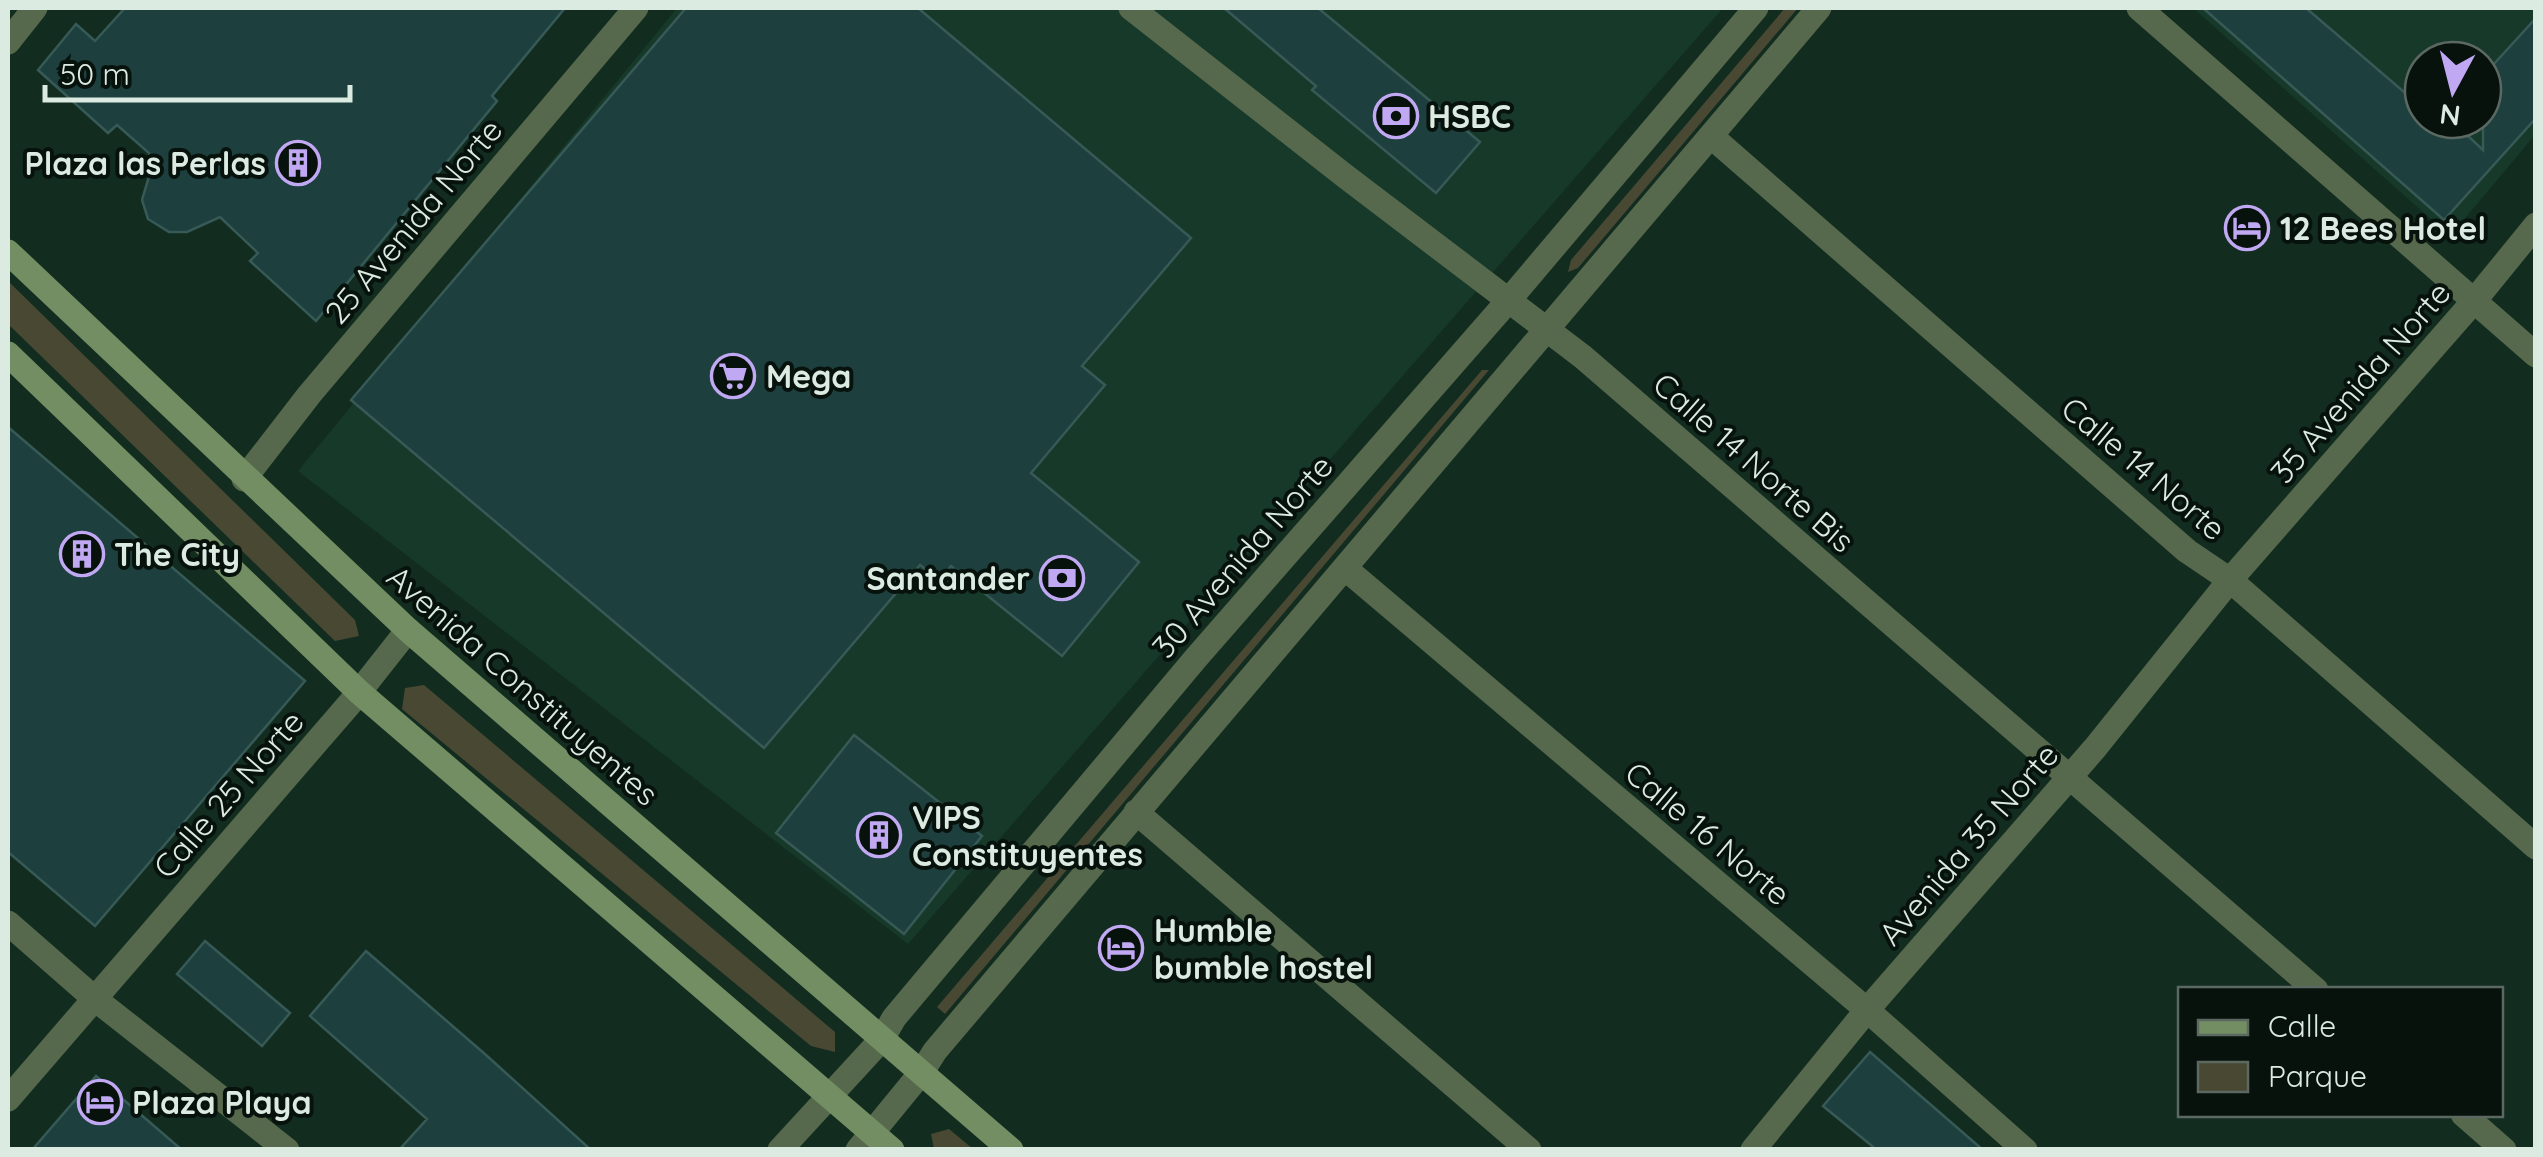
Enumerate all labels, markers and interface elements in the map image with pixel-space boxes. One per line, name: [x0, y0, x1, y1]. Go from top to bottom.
scale bar: [45, 40, 350, 102]
north arrow: [2403, 40, 2503, 140]
text: 50 m: [60, 55, 130, 93]
bank icon: HSBC: [1373, 93, 1419, 139]
place label: HSBC: [1428, 96, 1511, 136]
text: N: [2438, 97, 2462, 134]
street label: 25 Avenida Norte: [316, 110, 510, 332]
building icon: Plaza las Perlas: [275, 140, 321, 186]
place label: Plaza las Perlas: [24, 143, 266, 183]
hotel icon: 12 Bees Hotel: [2224, 205, 2270, 251]
place label: 12 Bees Hotel: [2280, 208, 2486, 248]
street label: 35 Avenida Norte: [2262, 273, 2458, 491]
supermarket icon: Mega: [710, 353, 756, 399]
place label: Mega: [766, 356, 851, 396]
street label: Calle 14 Norte Bis: [1645, 364, 1863, 560]
street label: Calle 14 Norte: [2054, 388, 2234, 548]
street label: 30 Avenida Norte: [1143, 446, 1341, 666]
building icon: The City: [59, 531, 105, 577]
place label: The City: [114, 534, 240, 574]
bank icon: Santander: [1039, 555, 1085, 601]
street label: Avenida Constituyentes: [379, 556, 667, 814]
place label: Santander: [867, 558, 1030, 598]
street label: Calle 25 Norte: [144, 702, 312, 886]
street label: Avenida 35 Norte: [1870, 735, 2066, 953]
street label: Calle 16 Norte: [1617, 752, 1799, 914]
place label: VIPS Constituyentes: [912, 797, 1143, 874]
building icon: VIPS Constituyentes: [856, 812, 902, 858]
place label: Humble bumble hostel: [1154, 910, 1373, 987]
hotel icon: Humble bumble hostel: [1098, 925, 1144, 971]
legend: [2178, 987, 2503, 1117]
text: Calle: [2268, 1007, 2336, 1045]
text: Parque: [2268, 1057, 2367, 1095]
hotel icon: Plaza Playa: [77, 1079, 123, 1125]
place label: Plaza Playa: [132, 1082, 312, 1122]

